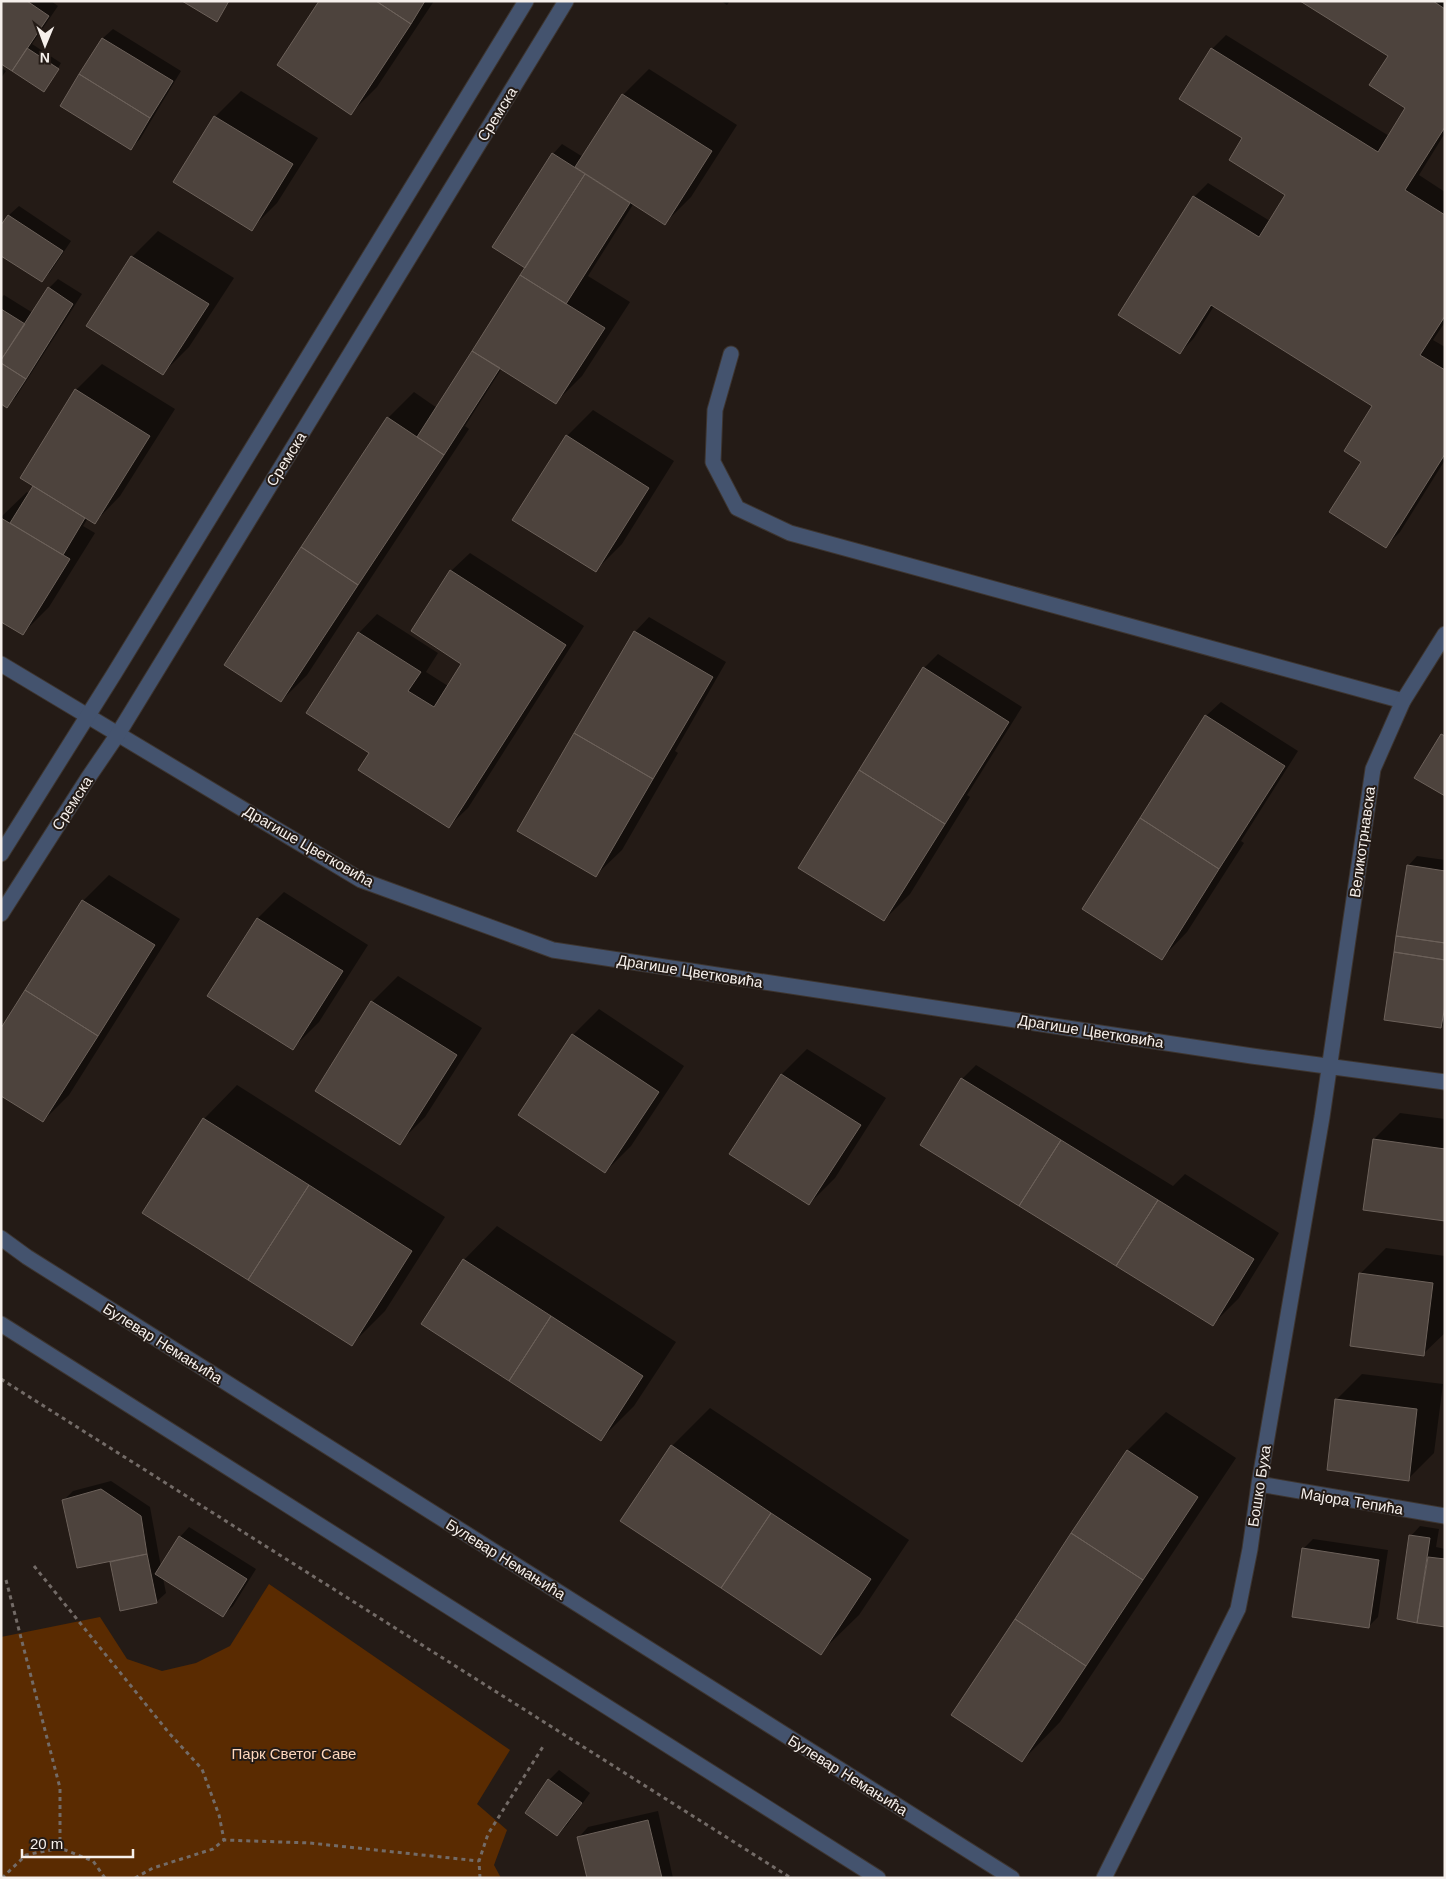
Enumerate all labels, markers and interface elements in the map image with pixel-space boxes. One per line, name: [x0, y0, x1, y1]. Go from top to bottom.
north arrow: [20, 20, 70, 70]
text: N: [40, 50, 50, 66]
street label: Сремска: [474, 83, 521, 144]
street label: Сремска: [263, 428, 310, 489]
street label: Сремска: [48, 772, 96, 833]
street label: Великотрнавска: [1346, 785, 1378, 899]
street label: Драгише Цветковића: [241, 802, 377, 890]
street label: Драгише Цветковића: [616, 951, 765, 991]
street label: Драгише Цветковића: [1017, 1011, 1166, 1051]
street label: Булевар Немањића: [100, 1299, 226, 1387]
street label: Бошко Буха: [1244, 1443, 1274, 1528]
street label: Мајора Тепића: [1300, 1485, 1405, 1518]
street label: Булевар Немањића: [443, 1515, 569, 1603]
street label: Булевар Немањића: [785, 1731, 911, 1819]
park label: Парк Светог Саве: [232, 1745, 356, 1762]
scale bar: [22, 1826, 134, 1858]
text: 20 m: [30, 1835, 63, 1852]

